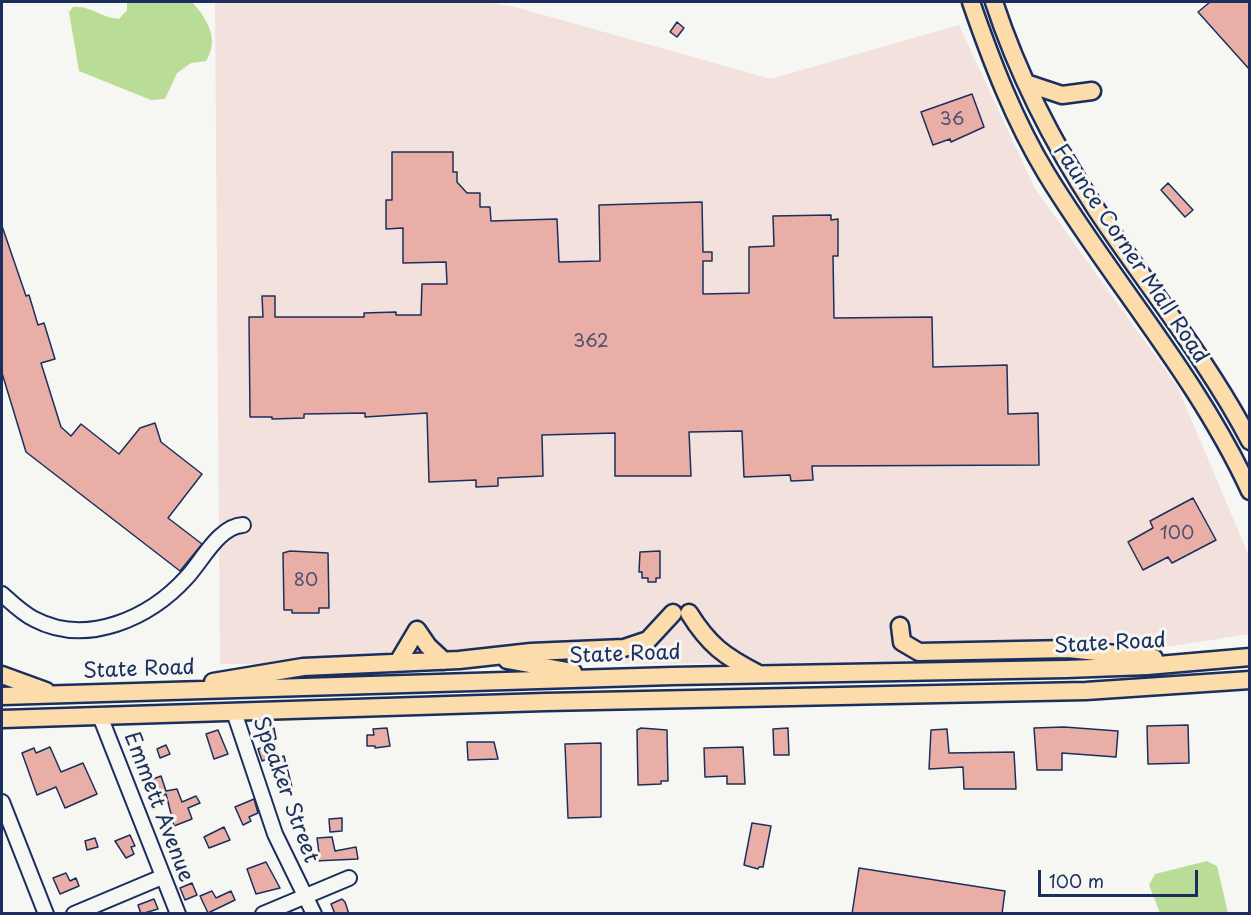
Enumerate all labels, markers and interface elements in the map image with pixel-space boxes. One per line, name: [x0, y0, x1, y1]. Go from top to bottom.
house number: 36: [940, 109, 964, 131]
street label: Faunce Corner Mall Road: [1047, 140, 1213, 368]
house number: 362: [573, 331, 609, 353]
house number: 100: [1160, 523, 1194, 545]
house number: 80: [294, 570, 318, 592]
street label: State Road: [1054, 628, 1166, 660]
street label: State Road: [569, 640, 681, 670]
street label: State Road: [83, 655, 195, 685]
street label: Speaker Street: [247, 713, 323, 867]
street label: Emmett Avenue: [118, 728, 198, 886]
scale bar: [1041, 858, 1202, 896]
text: 100 m: [1049, 867, 1104, 894]

